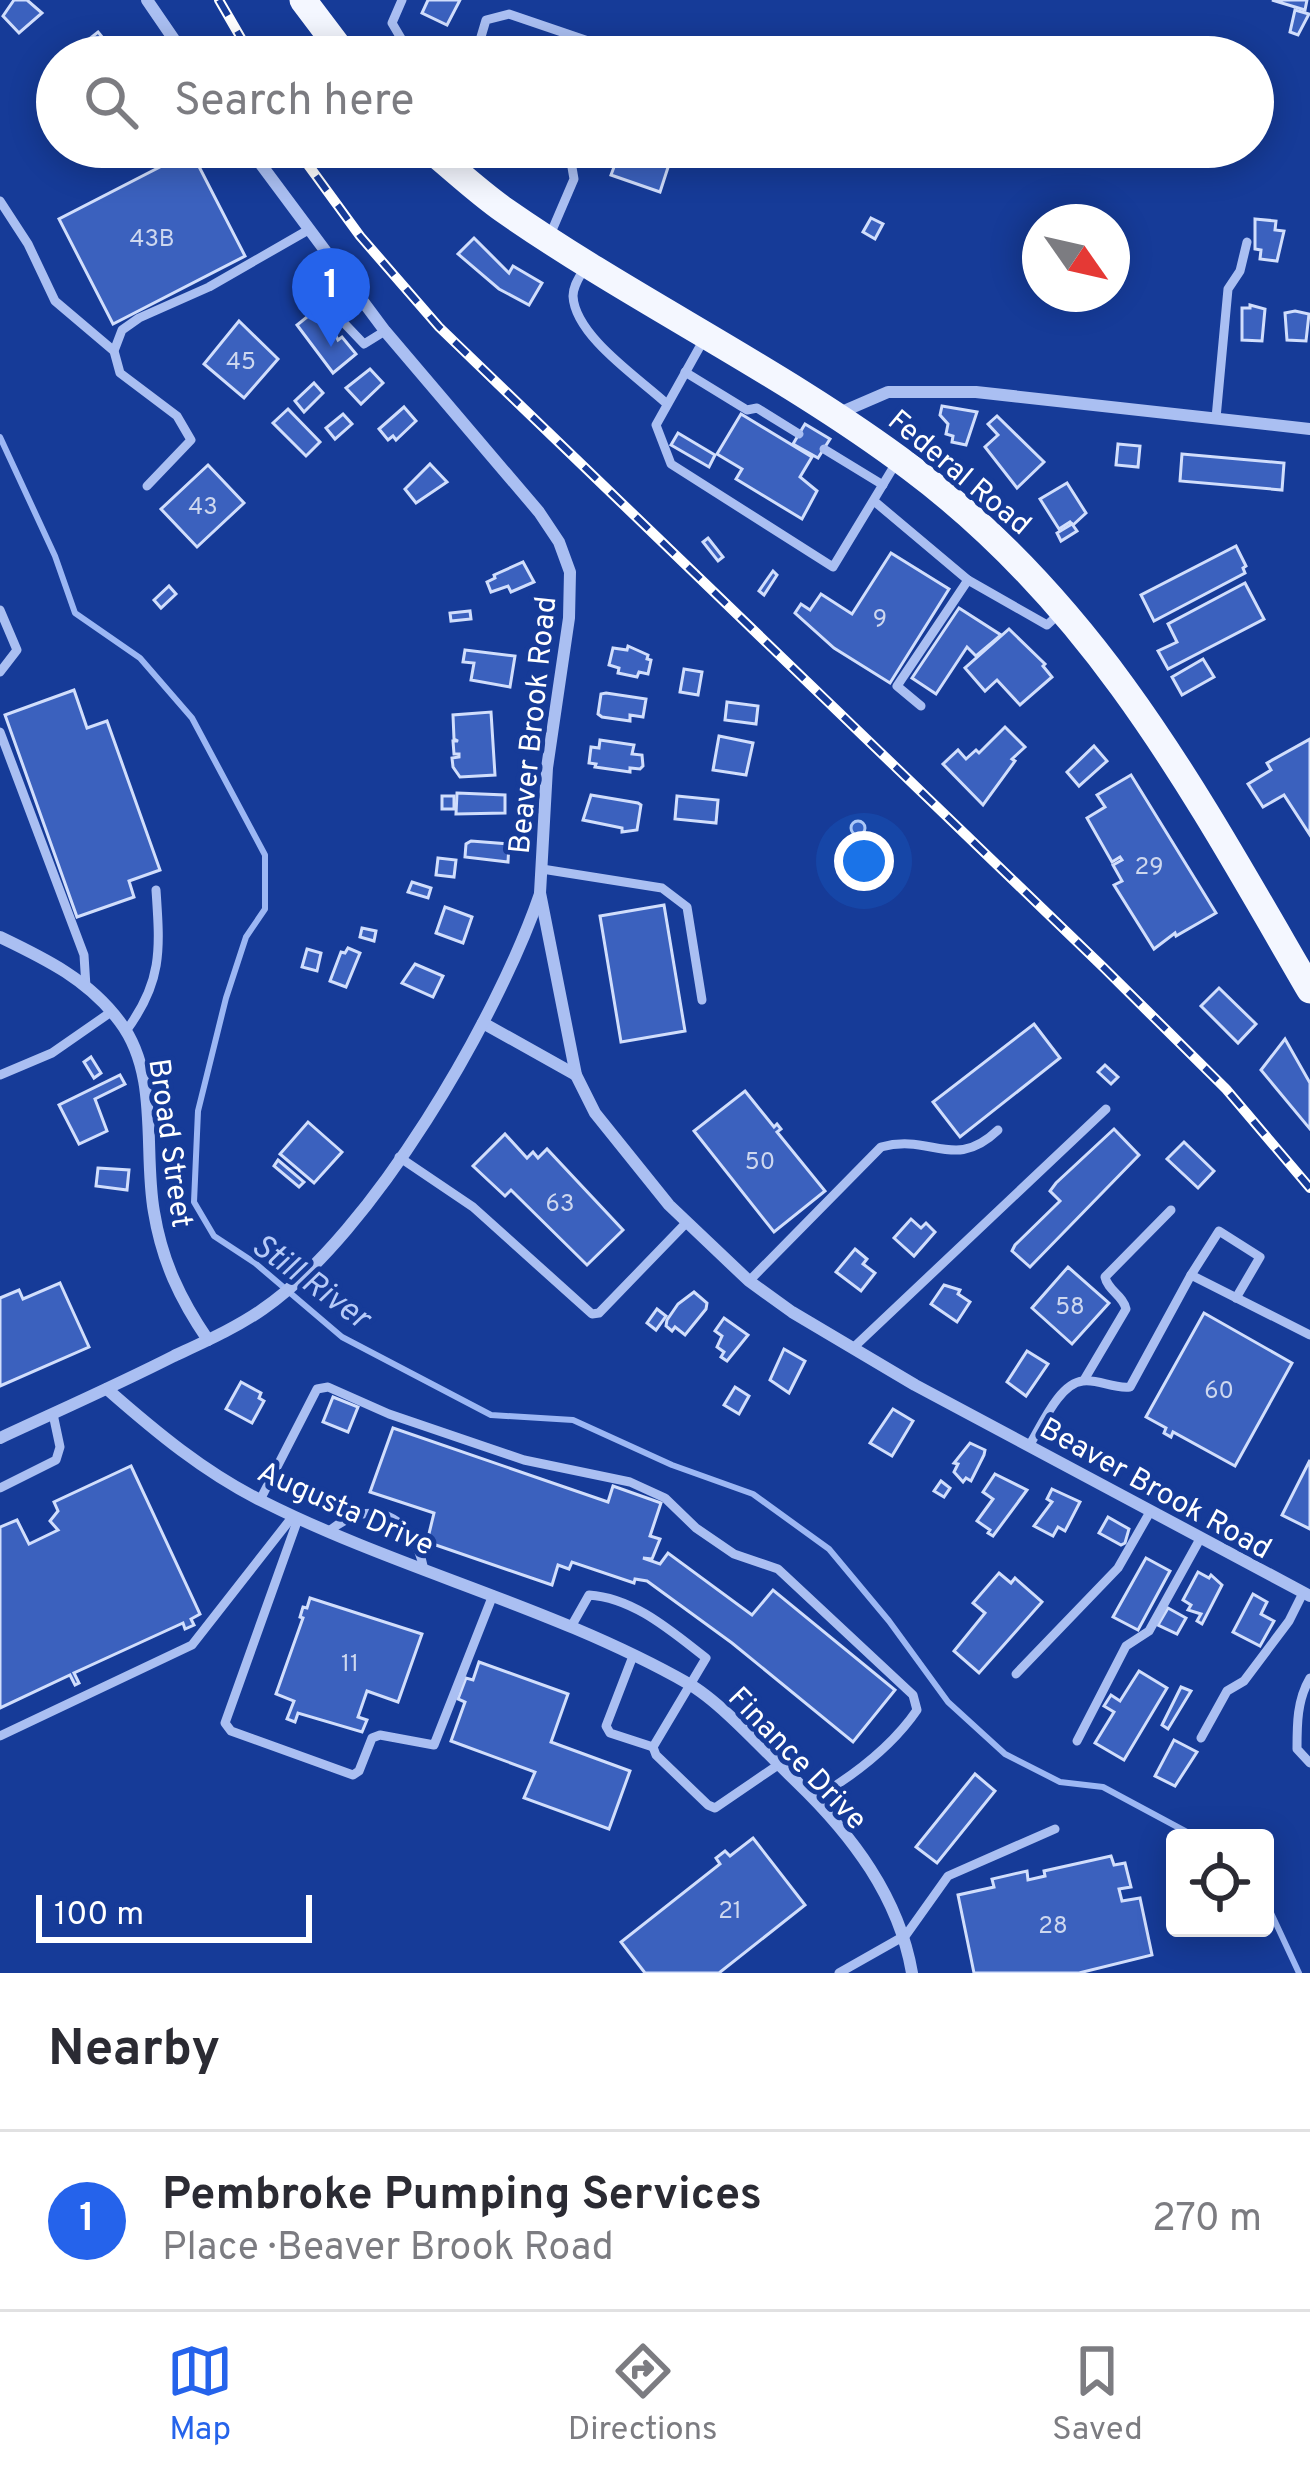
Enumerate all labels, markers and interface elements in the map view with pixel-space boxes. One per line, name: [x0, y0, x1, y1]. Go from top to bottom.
search box: [36, 36, 1274, 168]
icon: search: [78, 69, 144, 135]
text: Search here: [174, 74, 414, 131]
north arrow: [1022, 204, 1130, 312]
house number: 43B: [130, 225, 175, 255]
pin: 1: [292, 248, 370, 347]
house number: 45: [226, 348, 256, 378]
street label: Federal Road: [879, 403, 1038, 545]
house number: 43: [188, 493, 218, 523]
street label: Beaver Brook Road: [503, 595, 566, 856]
house number: 9: [873, 605, 887, 635]
your location: [834, 831, 894, 891]
house number: 29: [1134, 853, 1164, 883]
street label: Broad Street: [138, 1056, 199, 1230]
house number: 50: [745, 1148, 775, 1178]
house number: 63: [546, 1190, 574, 1220]
water label: Still River: [242, 1226, 379, 1342]
house number: 58: [1055, 1293, 1085, 1323]
house number: 60: [1204, 1377, 1234, 1407]
street label: Beaver Brook Road: [1033, 1411, 1277, 1569]
street label: Augusta Drive: [251, 1455, 439, 1566]
house number: 11: [341, 1650, 359, 1680]
street label: Finance Drive: [719, 1681, 874, 1839]
map controls: [1166, 1829, 1274, 1937]
button: locate: [1166, 1829, 1274, 1937]
scale bar: [36, 1889, 312, 1942]
text: 100 m: [54, 1895, 144, 1937]
house number: 21: [718, 1897, 742, 1927]
house number: 28: [1038, 1912, 1068, 1942]
text: Nearby: [48, 2019, 220, 2084]
text: Pembroke Pumping Services: [162, 2168, 762, 2225]
text: 1: [79, 2196, 95, 2245]
text: 270 m: [1152, 2196, 1262, 2245]
text: Place · Beaver Brook Road: [162, 2225, 614, 2274]
tab: Map: [167, 2338, 233, 2452]
tab: Directions: [568, 2338, 718, 2452]
tab: Saved: [1052, 2338, 1143, 2452]

